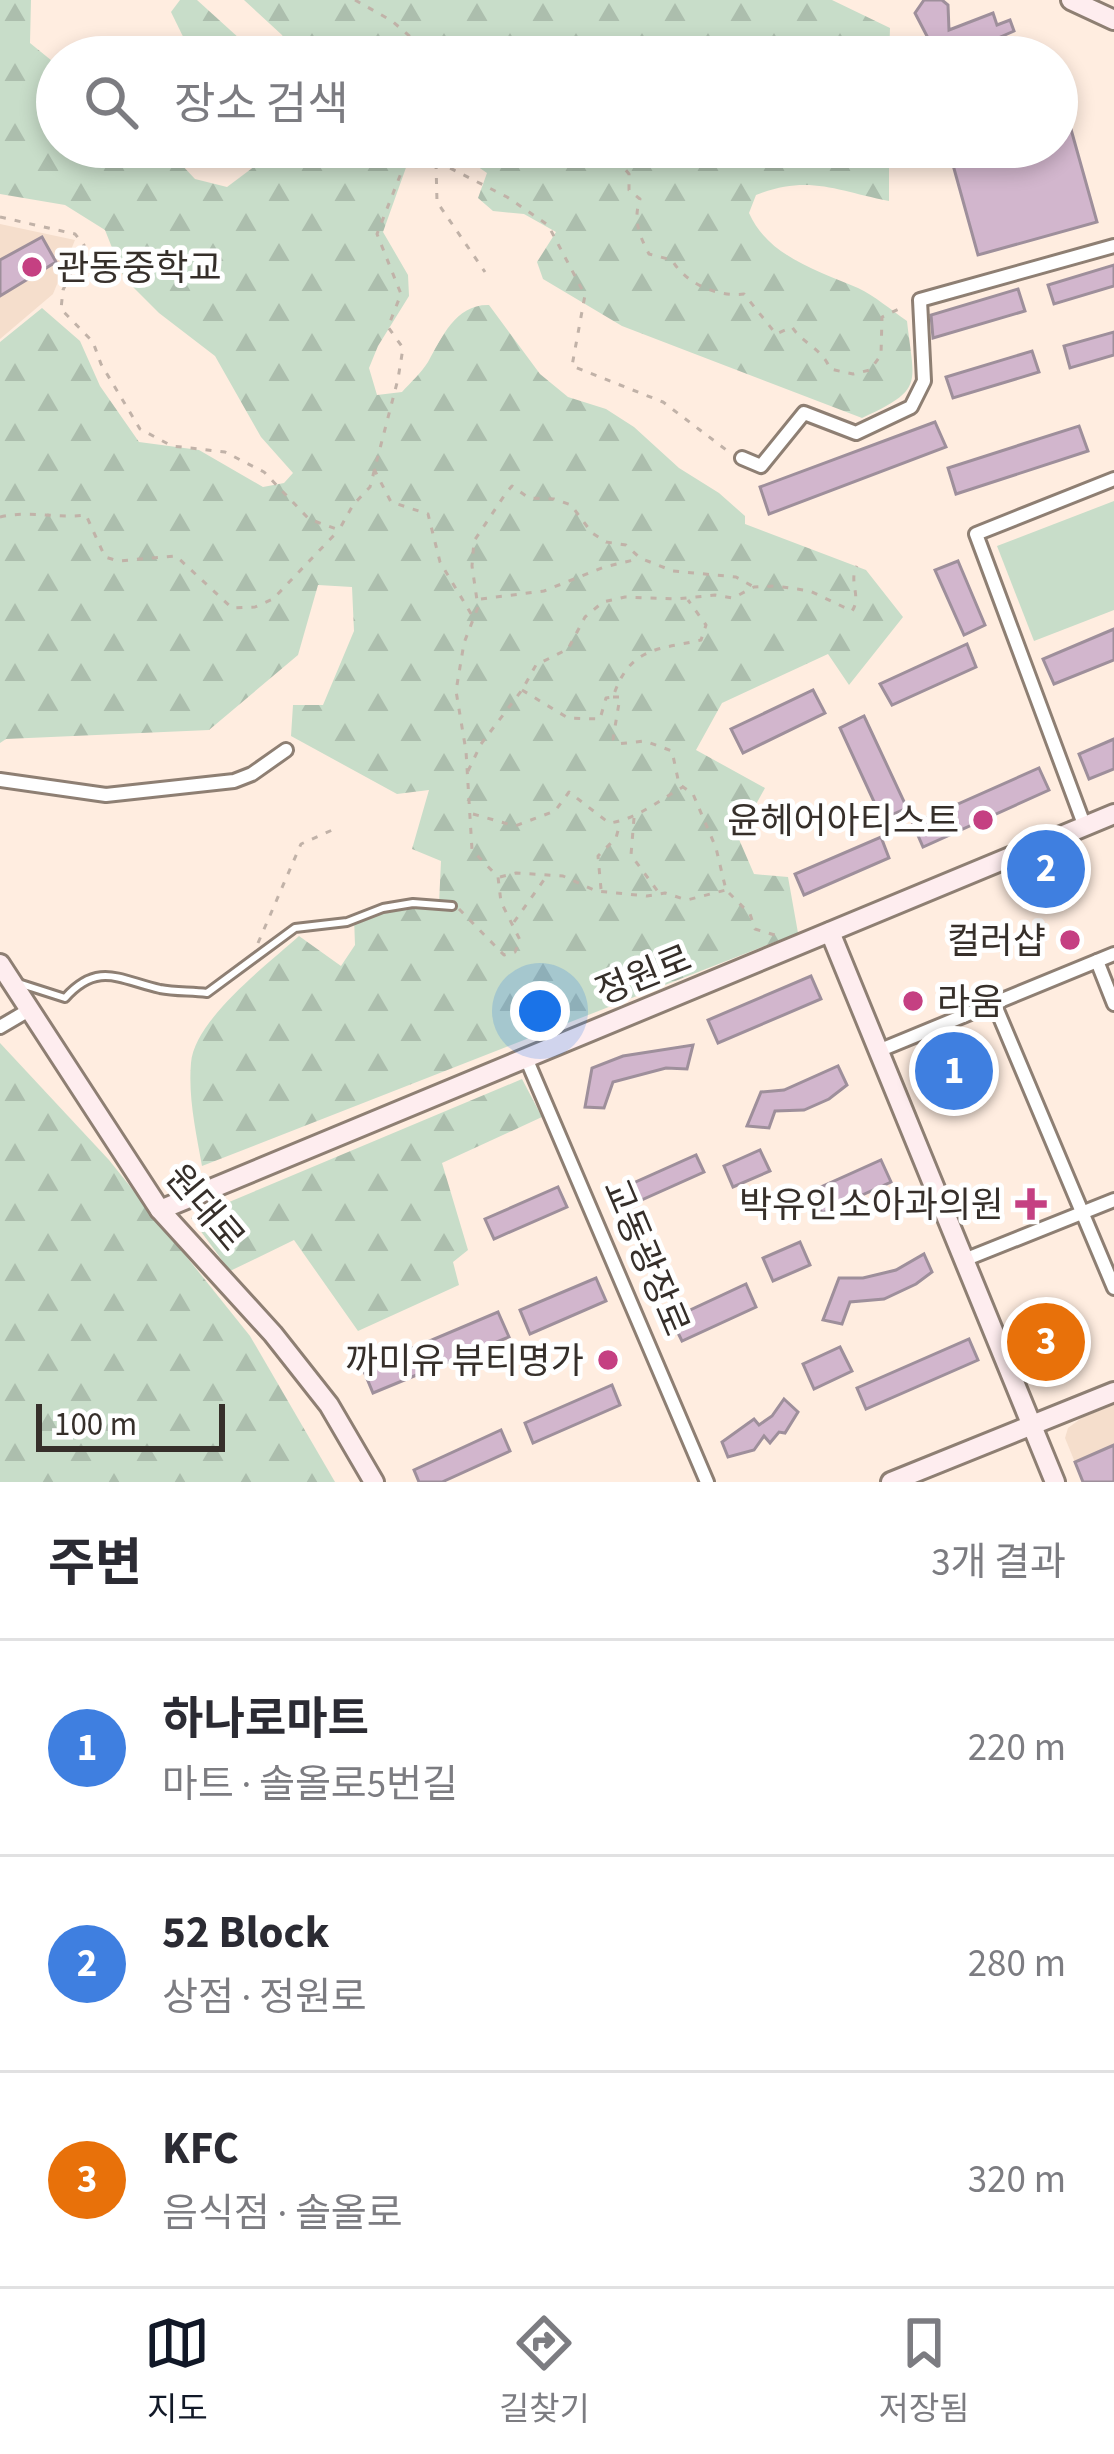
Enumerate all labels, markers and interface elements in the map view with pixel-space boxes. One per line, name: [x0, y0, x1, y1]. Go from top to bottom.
search box: [36, 36, 1078, 168]
icon: search: [78, 69, 144, 135]
text: 장소 검색: [174, 73, 349, 137]
place label: 관동중학교: [56, 243, 222, 294]
marker: 관동중학교: [19, 254, 45, 280]
place label: 윤헤어아티스트: [727, 796, 959, 847]
marker: 윤헤어아티스트: [970, 807, 996, 833]
pin: 2: [1007, 824, 1085, 914]
place label: 컬러샵: [947, 916, 1046, 967]
marker: 컬러샵: [1057, 927, 1083, 953]
street label: 정원로: [588, 933, 699, 1018]
place label: 라움: [937, 977, 1003, 1028]
your location: [510, 981, 570, 1041]
marker: 라움: [900, 988, 926, 1014]
pin: 1: [915, 1026, 993, 1116]
street label: 원대로: [153, 1154, 256, 1262]
street label: 교동광장로: [590, 1171, 701, 1344]
place label: 박유인소아과의원: [739, 1180, 1004, 1231]
marker: 박유인소아과의원: [1015, 1188, 1047, 1220]
pin: 3: [1007, 1297, 1085, 1387]
place label: 까미유 뷰티명가: [345, 1336, 584, 1387]
marker: 까미유 뷰티명가: [595, 1347, 621, 1373]
scale bar: [36, 1398, 225, 1451]
text: 100 m: [54, 1401, 137, 1448]
text: 주변: [48, 1528, 142, 1600]
text: 3개 결과: [931, 1535, 1066, 1591]
text: 하나로마트: [162, 1688, 369, 1752]
text: 1: [77, 1720, 97, 1776]
text: 220 m: [968, 1720, 1066, 1776]
text: 마트 · 솔올로5번길: [162, 1757, 458, 1813]
text: 52 Block: [162, 1901, 329, 1965]
text: 2: [77, 1936, 97, 1992]
text: 280 m: [968, 1936, 1066, 1992]
text: 상점 · 정원로: [162, 1970, 367, 2026]
text: KFC: [162, 2117, 239, 2181]
text: 3: [77, 2152, 97, 2208]
text: 320 m: [968, 2152, 1066, 2208]
text: 음식점 · 솔올로: [162, 2186, 403, 2242]
tab: 지도: [144, 2310, 210, 2433]
tab: 길찾기: [499, 2310, 590, 2433]
tab: 저장됨: [879, 2310, 970, 2433]

